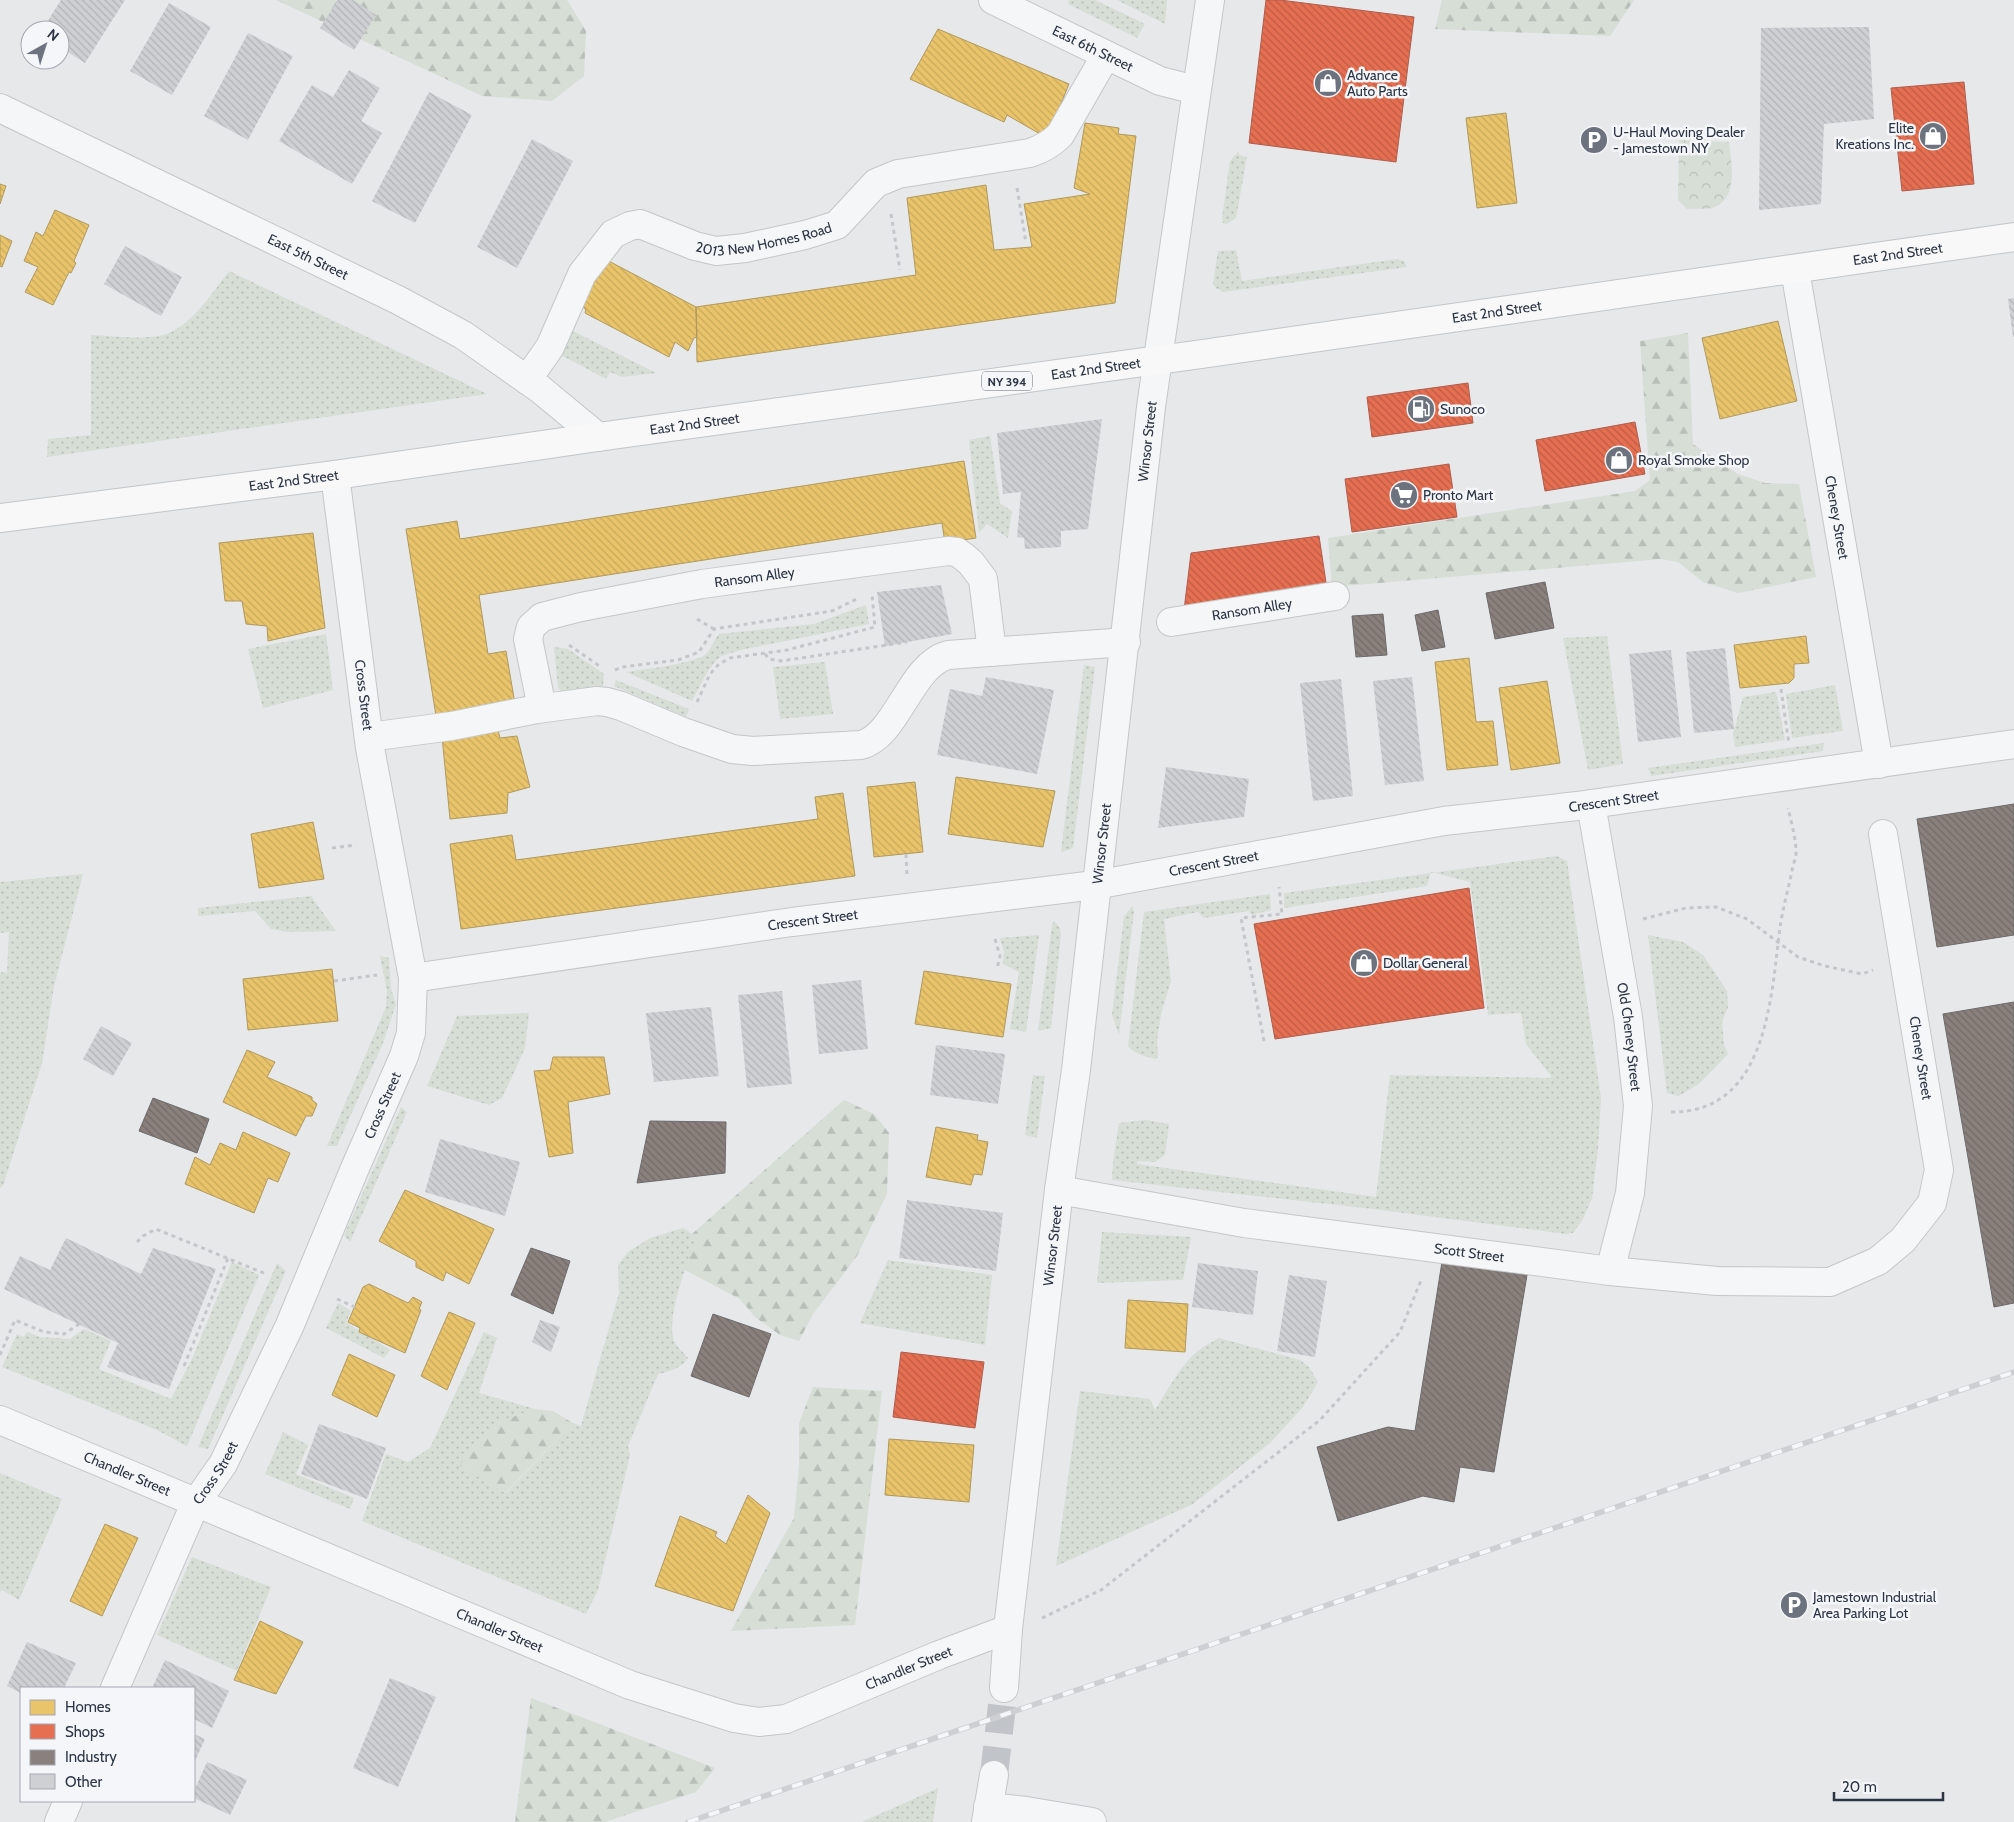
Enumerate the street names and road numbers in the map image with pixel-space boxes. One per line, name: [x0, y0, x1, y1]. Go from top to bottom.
street label: East 6th Street: [1050, 21, 1136, 76]
street label: 2013 New Homes Road: [694, 218, 834, 260]
street label: East 5th Street: [265, 230, 351, 284]
street label: East 2nd Street: [1852, 238, 1944, 269]
street label: East 2nd Street: [1451, 296, 1543, 327]
street label: East 2nd Street: [1050, 353, 1142, 384]
road number: NY 394: [982, 372, 1032, 391]
street label: Winsor Street: [1134, 399, 1161, 483]
street label: East 2nd Street: [649, 409, 741, 439]
street label: East 2nd Street: [248, 466, 340, 495]
street label: Cheney Street: [1821, 474, 1853, 561]
street label: Ransom Alley: [713, 563, 796, 591]
street label: Ransom Alley: [1211, 594, 1293, 624]
street label: Cross Street: [351, 659, 377, 732]
street label: Crescent Street: [1568, 785, 1660, 816]
street label: Winsor Street: [1088, 802, 1115, 885]
street label: Crescent Street: [1167, 846, 1260, 880]
street label: Crescent Street: [766, 905, 859, 934]
street label: Old Cheney Street: [1613, 981, 1645, 1092]
street label: Cheney Street: [1906, 1015, 1937, 1101]
street label: Cross Street: [360, 1069, 405, 1142]
street label: Winsor Street: [1039, 1204, 1066, 1287]
street label: Scott Street: [1433, 1239, 1506, 1266]
street label: Cross Street: [189, 1438, 242, 1508]
street label: Chandler Street: [81, 1447, 174, 1500]
street label: Chandler Street: [453, 1604, 546, 1656]
street label: Chandler Street: [862, 1642, 955, 1694]

